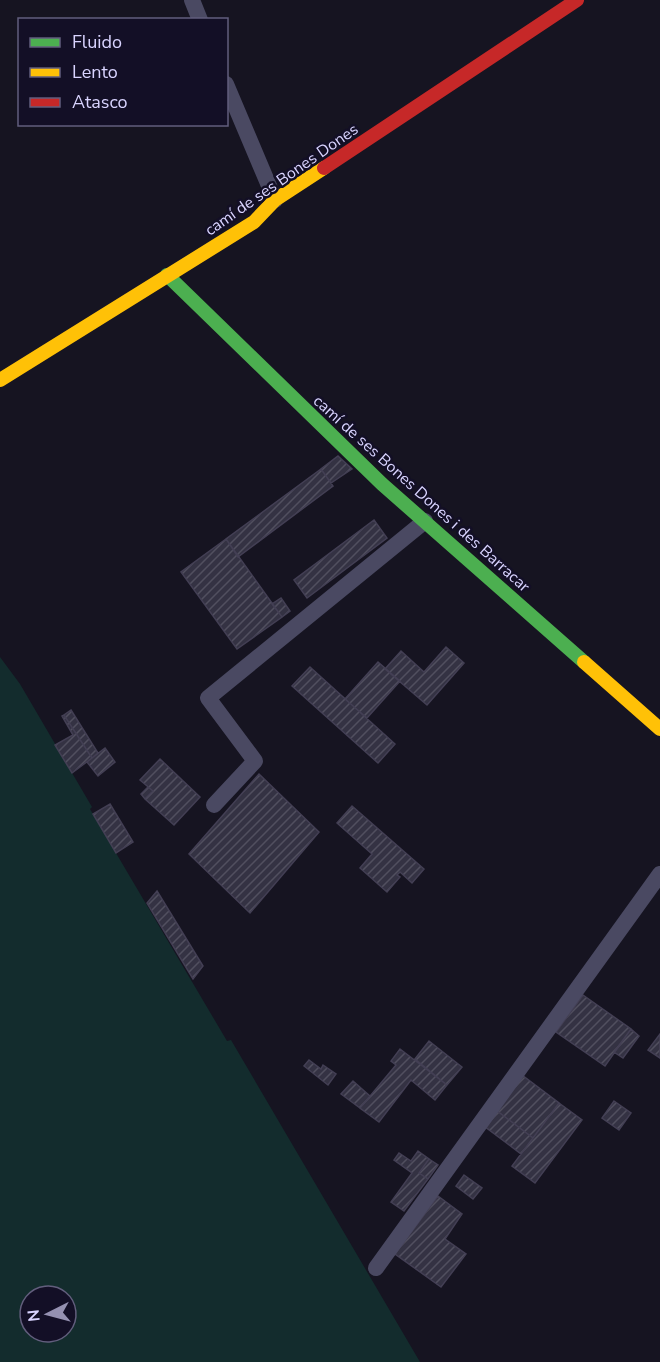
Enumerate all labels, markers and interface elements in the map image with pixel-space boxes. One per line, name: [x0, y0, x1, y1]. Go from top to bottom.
legend: [18, 18, 228, 126]
text: Fluido: [72, 30, 122, 54]
text: Lento: [72, 60, 118, 84]
text: Atasco: [72, 90, 128, 114]
street label: camí de ses Bones Dones: [201, 118, 363, 241]
street label: camí de ses Bones Dones i des Barracar: [308, 390, 535, 597]
north arrow: [18, 1284, 78, 1344]
text: N: [23, 1308, 46, 1323]

